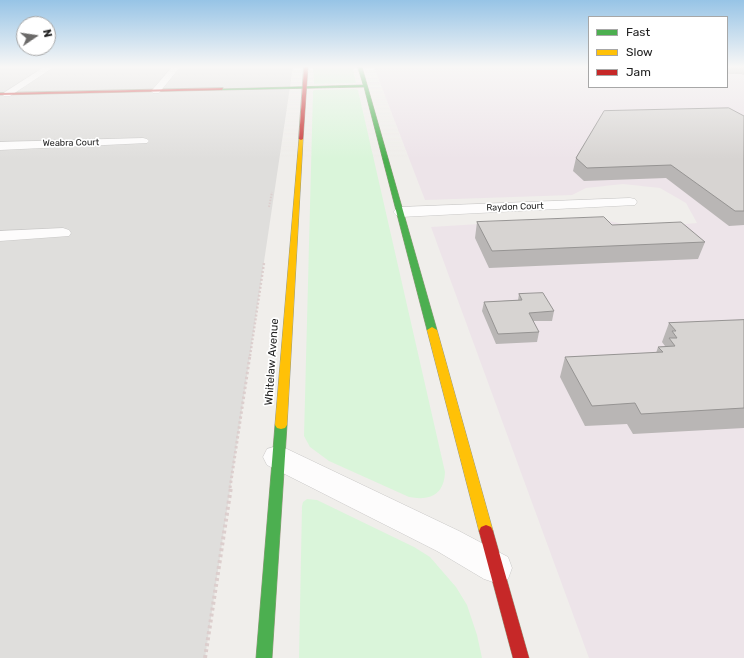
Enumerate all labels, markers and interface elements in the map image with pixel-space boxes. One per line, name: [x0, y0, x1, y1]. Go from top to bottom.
north arrow: [16, 16, 56, 56]
legend: [588, 16, 728, 88]
text: Fast: [626, 25, 650, 39]
text: N: [40, 28, 54, 39]
text: Slow: [626, 45, 653, 59]
text: Jam: [626, 65, 651, 79]
street label: Weabra Court: [43, 137, 99, 149]
street label: Raydon Court: [486, 201, 544, 213]
street label: Whitelaw Avenue: [262, 318, 282, 406]

